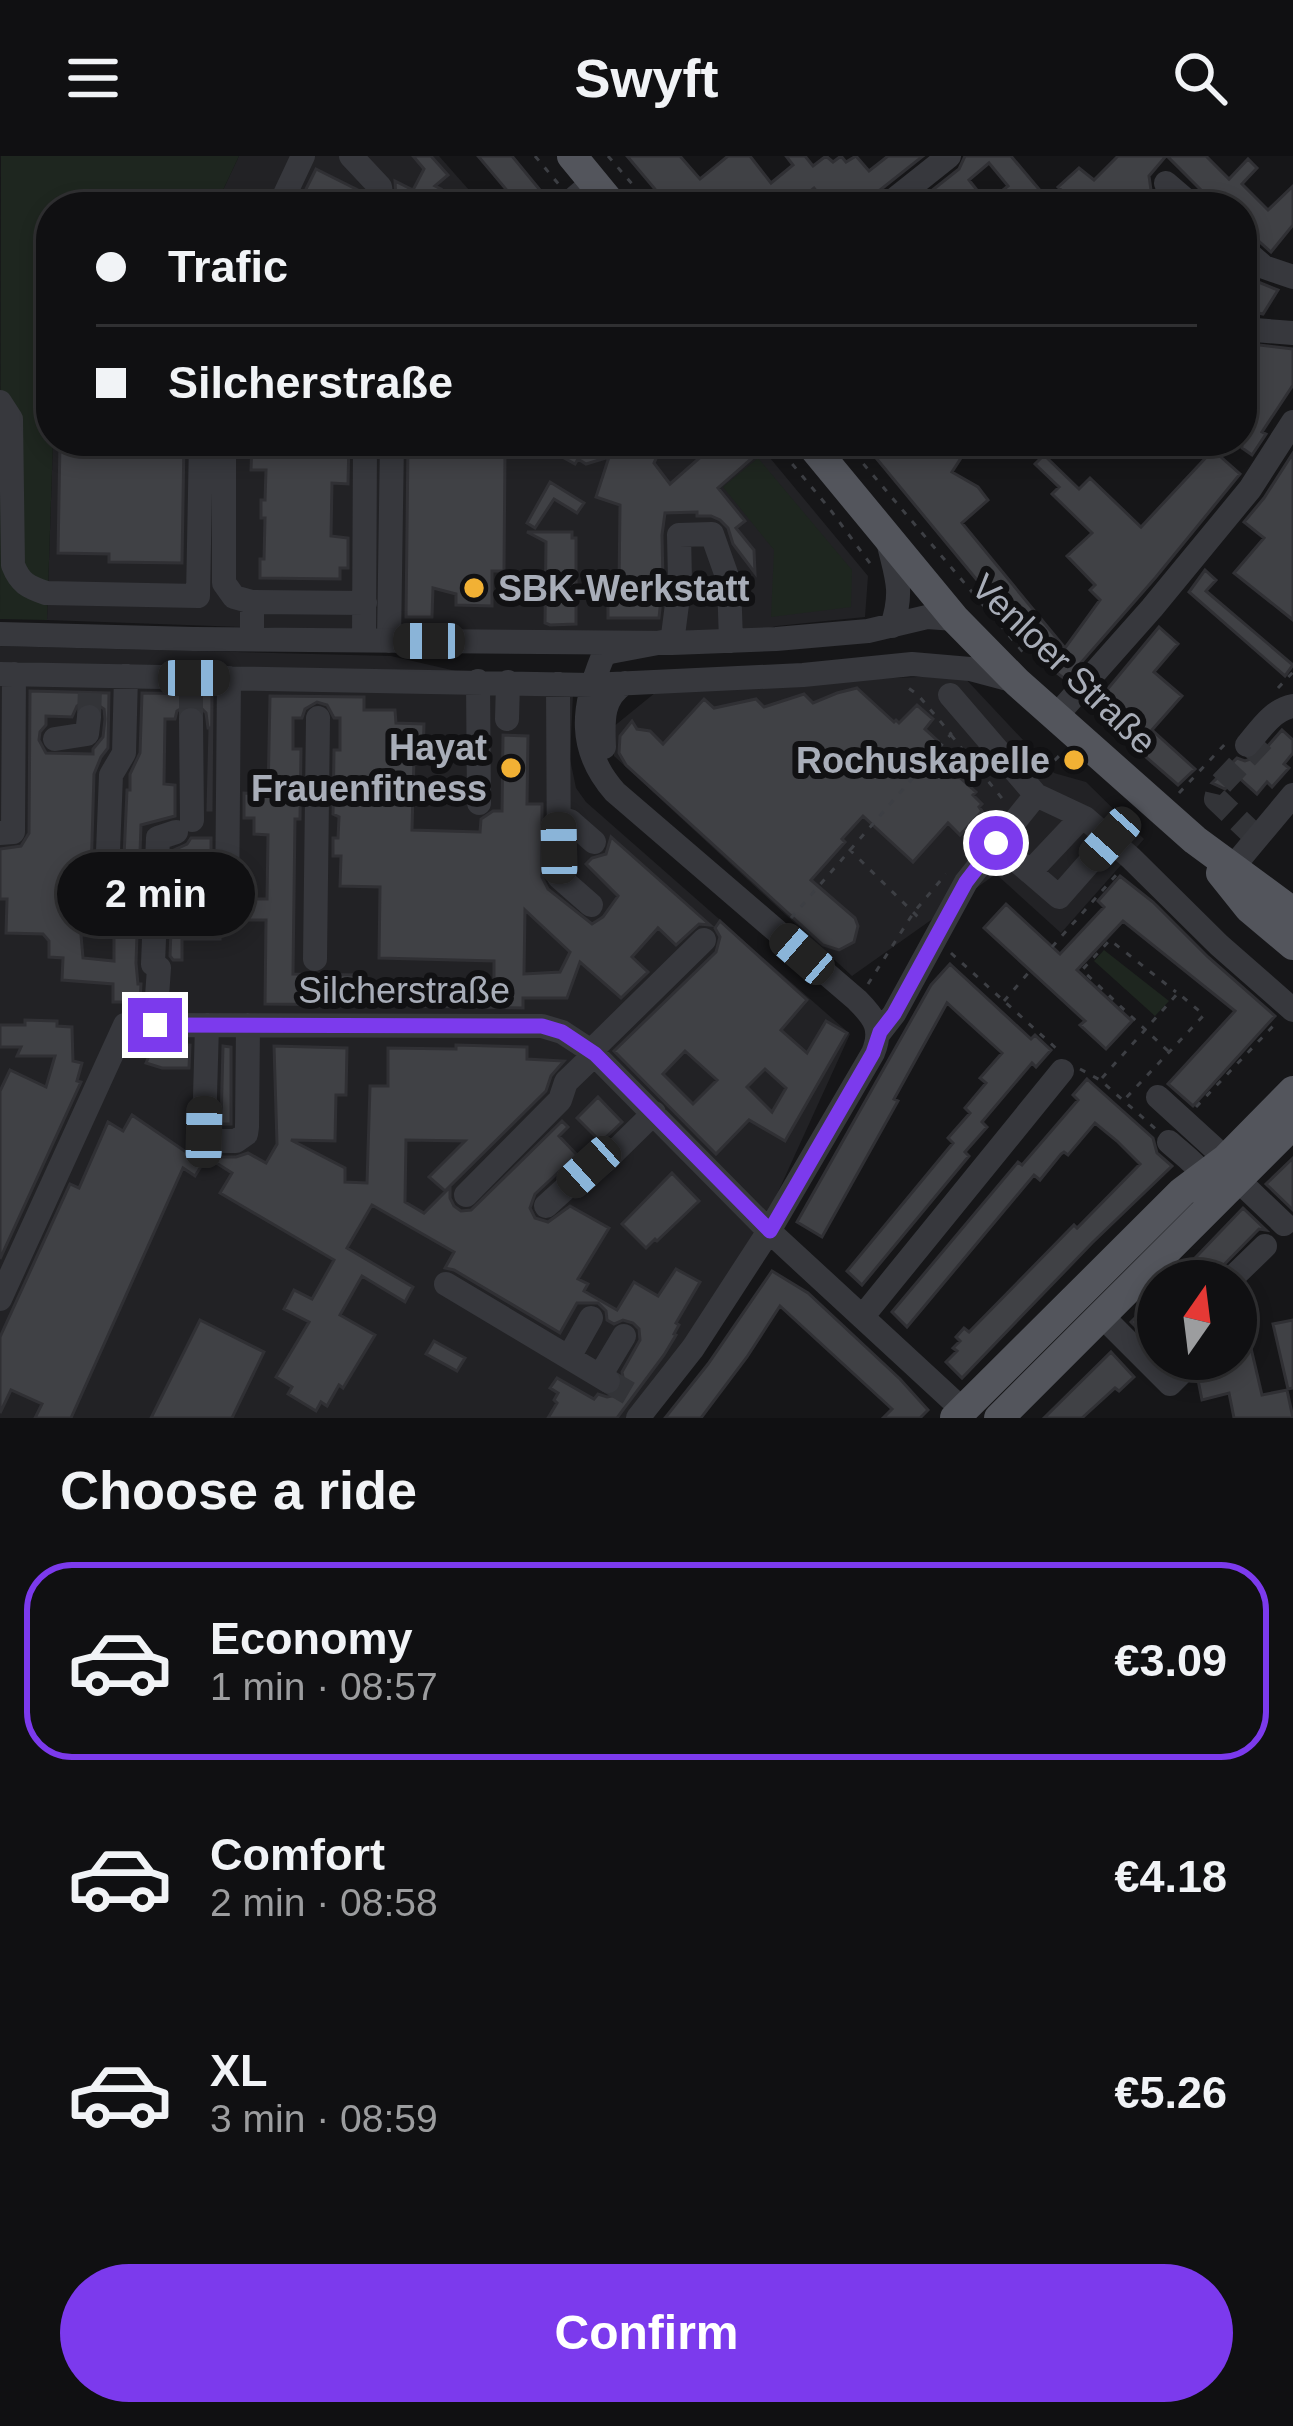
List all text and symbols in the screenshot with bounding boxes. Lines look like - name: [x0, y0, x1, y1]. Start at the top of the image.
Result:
- icon: menu: [60, 45, 126, 111]
- icon: search: [1167, 45, 1233, 111]
- text: Swyft: [574, 48, 719, 108]
- text: Trafic: [168, 241, 288, 292]
- text: Silcherstraße: [168, 357, 453, 408]
- street label: Venloer Straße: [963, 566, 1165, 762]
- place label: SBK-Werkstatt: [498, 568, 749, 609]
- marker: SBK-Werkstatt: [461, 575, 487, 601]
- car: [393, 623, 465, 659]
- car: [158, 660, 230, 696]
- place label: Hayat Frauenfitness: [251, 727, 487, 809]
- place label: Rochuskapelle: [796, 740, 1050, 781]
- marker: Rochuskapelle: [1061, 747, 1087, 773]
- marker: Hayat Frauenfitness: [498, 755, 524, 781]
- car: [1073, 800, 1147, 878]
- car: [540, 812, 578, 884]
- route start: [969, 816, 1023, 870]
- callout: 2 min: [56, 851, 254, 935]
- text: 2 min: [105, 872, 207, 915]
- car: [763, 917, 841, 991]
- street label: Silcherstraße: [298, 970, 510, 1011]
- route end: [128, 998, 182, 1052]
- car: [185, 1096, 223, 1168]
- car: [550, 1130, 628, 1204]
- north arrow: [1137, 1260, 1257, 1380]
- map controls: [1137, 1260, 1257, 1380]
- text: Choose a ride: [60, 1460, 417, 1520]
- icon: car: [66, 1607, 174, 1715]
- text: Economy: [210, 1613, 413, 1664]
- text: €3.09: [1114, 1635, 1227, 1686]
- text: 1 min · 08:57: [210, 1665, 438, 1708]
- icon: car: [66, 1823, 174, 1931]
- text: Comfort: [210, 1829, 385, 1880]
- text: €4.18: [1114, 1851, 1227, 1902]
- text: 2 min · 08:58: [210, 1881, 438, 1924]
- icon: car: [66, 2039, 174, 2147]
- text: XL: [210, 2045, 268, 2096]
- text: €5.26: [1114, 2067, 1227, 2118]
- text: 3 min · 08:59: [210, 2097, 438, 2140]
- button: Confirm: [60, 2264, 1233, 2402]

